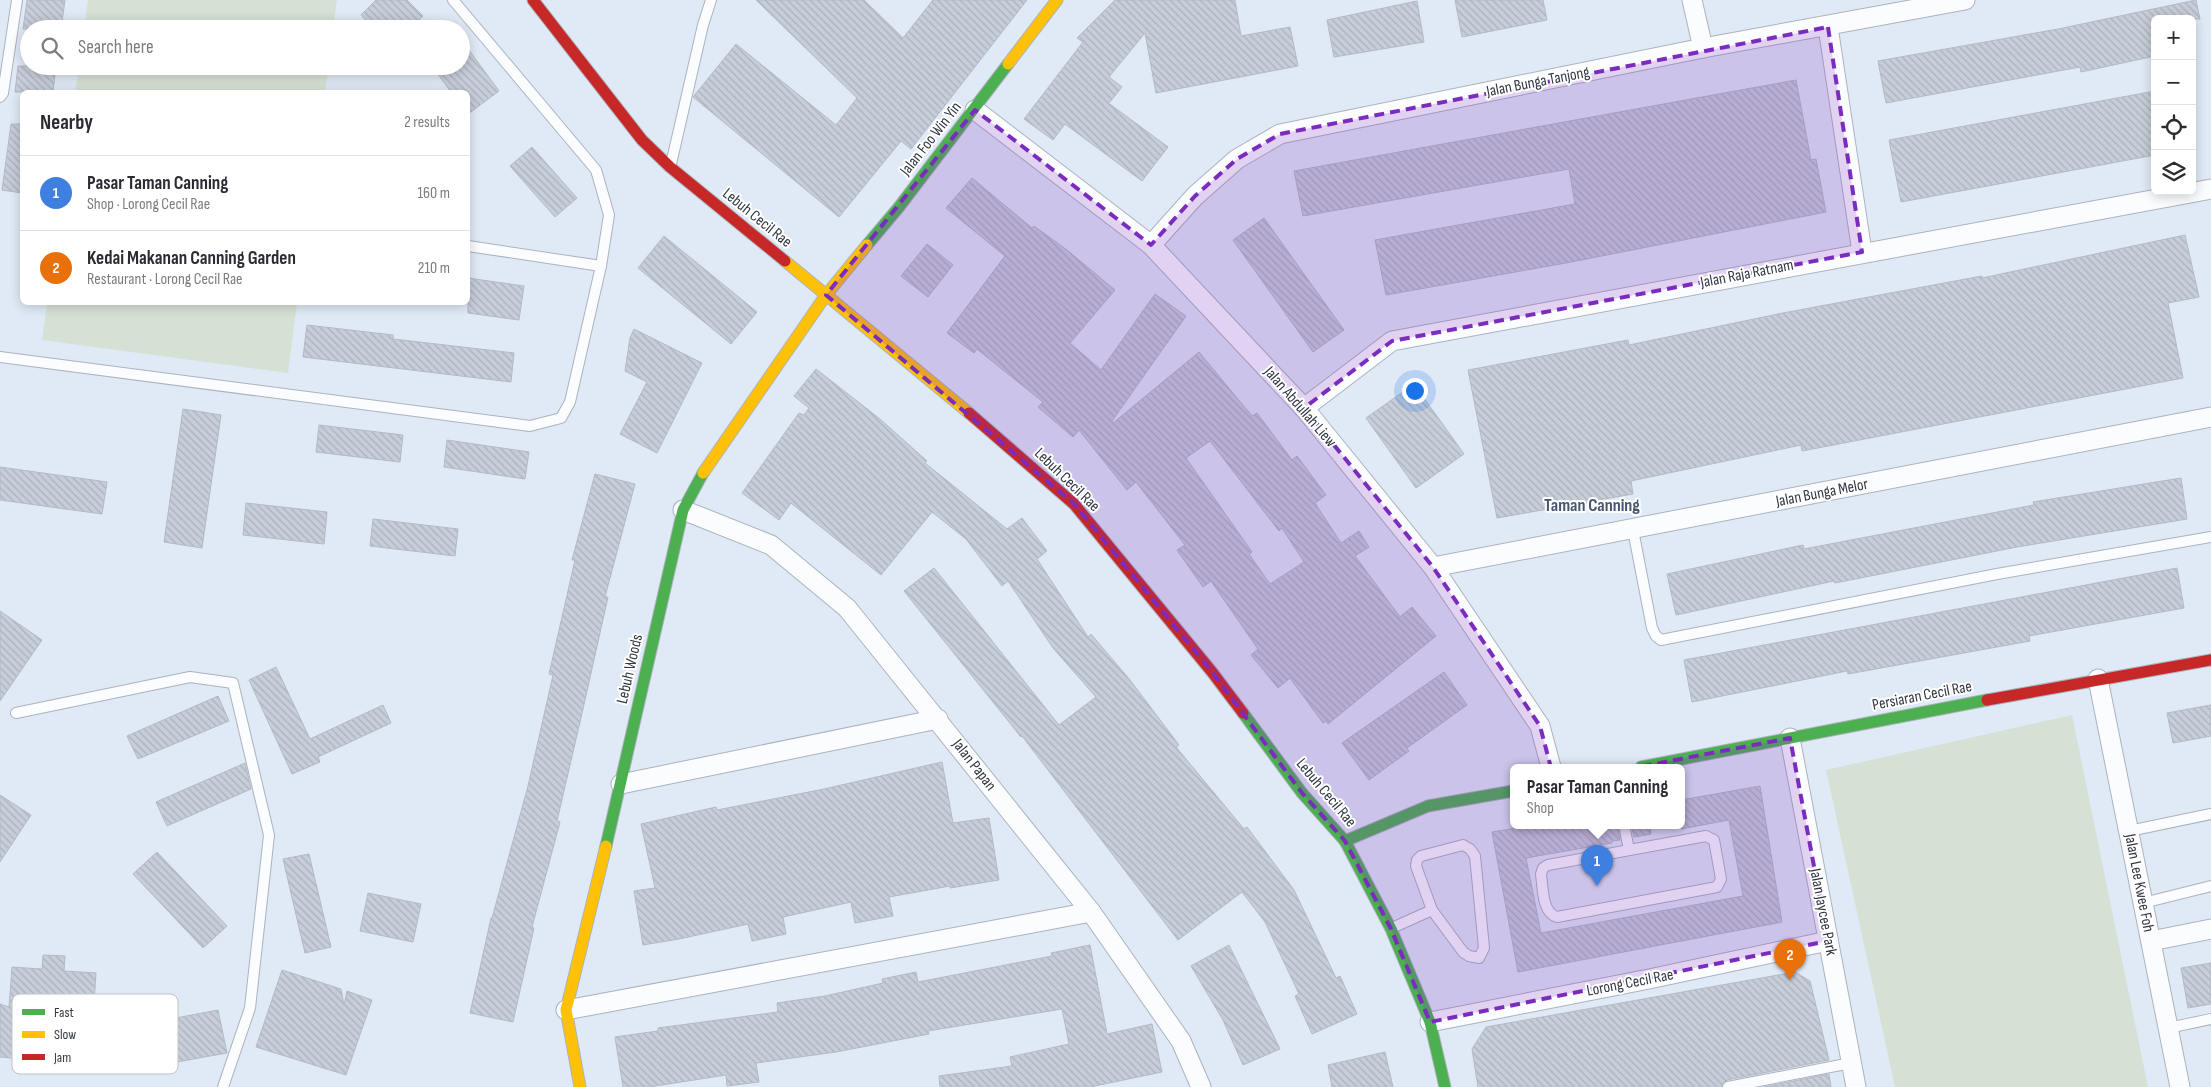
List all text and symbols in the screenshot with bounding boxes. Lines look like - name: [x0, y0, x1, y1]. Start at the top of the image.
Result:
- map controls: [2151, 15, 2196, 195]
- button: +: [2151, 15, 2196, 60]
- search box: [20, 20, 470, 75]
- icon: search: [38, 34, 66, 62]
- text: Search here: [78, 36, 154, 59]
- button: −: [2151, 60, 2196, 105]
- street label: Jalan Bunga Tanjong: [1484, 63, 1591, 102]
- street label: Jalan Foo Win Yin: [896, 98, 966, 180]
- button: locate: [2151, 105, 2196, 150]
- text: Nearby: [40, 110, 93, 135]
- text: 2 results: [404, 113, 450, 132]
- button: layers: [2151, 150, 2196, 195]
- text: Pasar Taman Canning: [87, 172, 228, 195]
- text: 1: [53, 184, 59, 203]
- text: 160 m: [417, 184, 450, 203]
- street label: Lebuh Cecil Rae: [719, 184, 795, 252]
- text: Shop · Lorong Cecil Rae: [87, 195, 210, 214]
- text: Kedai Makanan Canning Garden: [87, 247, 296, 270]
- street label: Jalan Raja Ratnam: [1698, 256, 1795, 293]
- text: 2: [52, 259, 60, 278]
- text: 210 m: [418, 259, 450, 278]
- text: Restaurant · Lorong Cecil Rae: [87, 270, 243, 289]
- street label: Jalan Abdullah Liew: [1259, 362, 1340, 451]
- your location: [1402, 378, 1428, 404]
- street label: Lebuh Cecil Rae: [1030, 444, 1104, 516]
- street label: Jalan Bunga Melor: [1773, 475, 1870, 511]
- district label: Taman Canning: [1544, 495, 1640, 516]
- street label: Lebuh Woods: [613, 632, 647, 706]
- street label: Persiaran Cecil Rae: [1871, 677, 1973, 715]
- street label: Jalan Papan: [947, 735, 1000, 795]
- street label: Lebuh Cecil Rae: [1292, 755, 1360, 831]
- popup: [1510, 764, 1685, 829]
- text: Pasar Taman Canning: [1527, 776, 1668, 799]
- text: Shop: [1527, 799, 1554, 818]
- street label: Jalan Lee Kwee Foh: [2120, 831, 2158, 934]
- pin: 1: [1581, 845, 1613, 886]
- street label: Jalan Jaycee Park: [1805, 866, 1841, 957]
- pin: 2: [1774, 939, 1806, 980]
- street label: Lorong Cecil Rae: [1585, 965, 1675, 1001]
- legend: [12, 994, 178, 1074]
- text: Fast: [54, 1004, 74, 1021]
- text: Slow: [54, 1026, 76, 1043]
- text: Jam: [53, 1049, 71, 1066]

